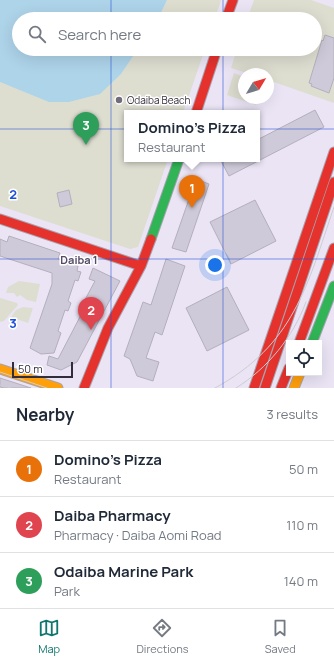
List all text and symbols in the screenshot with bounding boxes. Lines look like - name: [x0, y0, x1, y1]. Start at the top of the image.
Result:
- search box: [12, 12, 322, 56]
- icon: search: [26, 23, 48, 45]
- text: Search here: [58, 24, 141, 45]
- north arrow: [238, 68, 274, 104]
- place label: Odaiba Beach: [127, 93, 190, 107]
- marker: Odaiba Beach: [114, 95, 124, 105]
- popup: [124, 110, 260, 162]
- pin: 3: [73, 112, 99, 145]
- text: Domino's Pizza: [138, 117, 246, 138]
- text: Restaurant: [138, 138, 205, 156]
- pin: 1: [179, 175, 205, 208]
- text: 2: [9, 185, 17, 203]
- district label: Daiba 1: [60, 252, 98, 267]
- your location: [205, 255, 225, 275]
- pin: 2: [78, 297, 104, 330]
- text: 3: [9, 314, 17, 332]
- map controls: [286, 340, 322, 376]
- button: locate: [286, 340, 322, 376]
- scale bar: [12, 360, 73, 379]
- text: 50 m: [18, 361, 43, 376]
- text: Nearby: [16, 403, 74, 426]
- text: 3 results: [266, 405, 318, 423]
- text: Domino's Pizza: [54, 449, 162, 470]
- text: 1: [26, 460, 32, 478]
- text: 50 m: [289, 460, 318, 478]
- text: Restaurant: [54, 470, 121, 488]
- text: Daiba Pharmacy: [54, 505, 171, 526]
- text: 2: [25, 516, 33, 534]
- text: 110 m: [286, 516, 318, 534]
- text: Pharmacy · Daiba Aomi Road: [54, 526, 222, 544]
- text: Odaiba Marine Park: [54, 561, 193, 582]
- text: 3: [25, 572, 33, 590]
- text: 140 m: [284, 572, 318, 590]
- text: Park: [54, 582, 80, 600]
- tab: Map: [38, 617, 60, 656]
- tab: Directions: [136, 617, 189, 656]
- tab: Saved: [265, 617, 296, 656]

